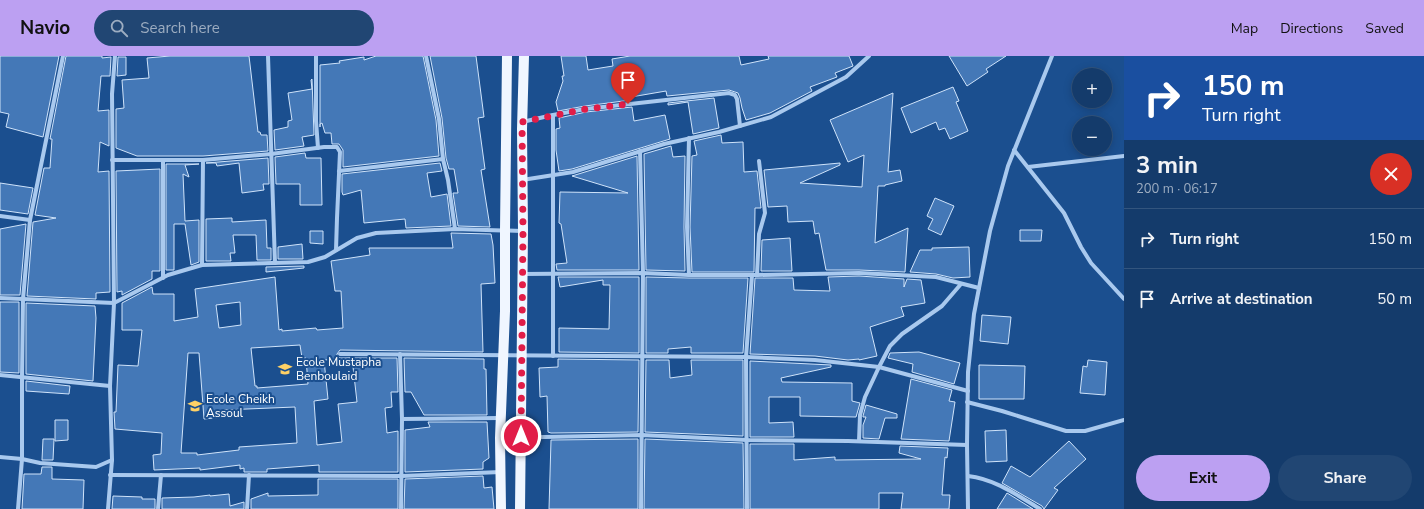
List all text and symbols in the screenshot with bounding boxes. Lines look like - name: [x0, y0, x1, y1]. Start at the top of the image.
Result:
- search box: [94, 10, 374, 46]
- text: Navio: [20, 15, 70, 41]
- icon: search: [108, 17, 130, 39]
- text: Search here: [140, 18, 220, 38]
- text: Map: [1231, 19, 1258, 38]
- text: Directions: [1280, 19, 1343, 38]
- text: Saved: [1365, 19, 1404, 38]
- pin: [611, 63, 645, 104]
- text: 150 m: [1202, 67, 1285, 105]
- map controls: [1072, 68, 1112, 156]
- button: +: [1072, 68, 1112, 108]
- icon: arrive: [617, 69, 639, 91]
- icon: right: [1136, 72, 1188, 124]
- text: Turn right: [1202, 103, 1281, 127]
- button: −: [1072, 116, 1112, 156]
- text: 3 min: [1136, 149, 1198, 181]
- button: close: [1370, 153, 1412, 195]
- text: 200 m · 06:17: [1136, 180, 1218, 198]
- icon: right: [1136, 228, 1158, 250]
- text: Turn right: [1170, 229, 1239, 249]
- text: 150 m: [1368, 229, 1412, 249]
- icon: arrive: [1136, 288, 1158, 310]
- text: Arrive at destination: [1170, 289, 1313, 309]
- text: 50 m: [1377, 289, 1412, 309]
- place label: Ecole Mustapha Benboulaid: [296, 354, 381, 384]
- school or university icon: Ecole Mustapha Benboulaid: [277, 361, 293, 377]
- place label: Ecole Cheikh Assoul: [206, 391, 275, 421]
- school or university icon: Ecole Cheikh Assoul: [187, 398, 203, 414]
- position arrow: [500, 415, 542, 457]
- button: Exit: [1136, 455, 1270, 501]
- button: Share: [1278, 455, 1412, 501]

